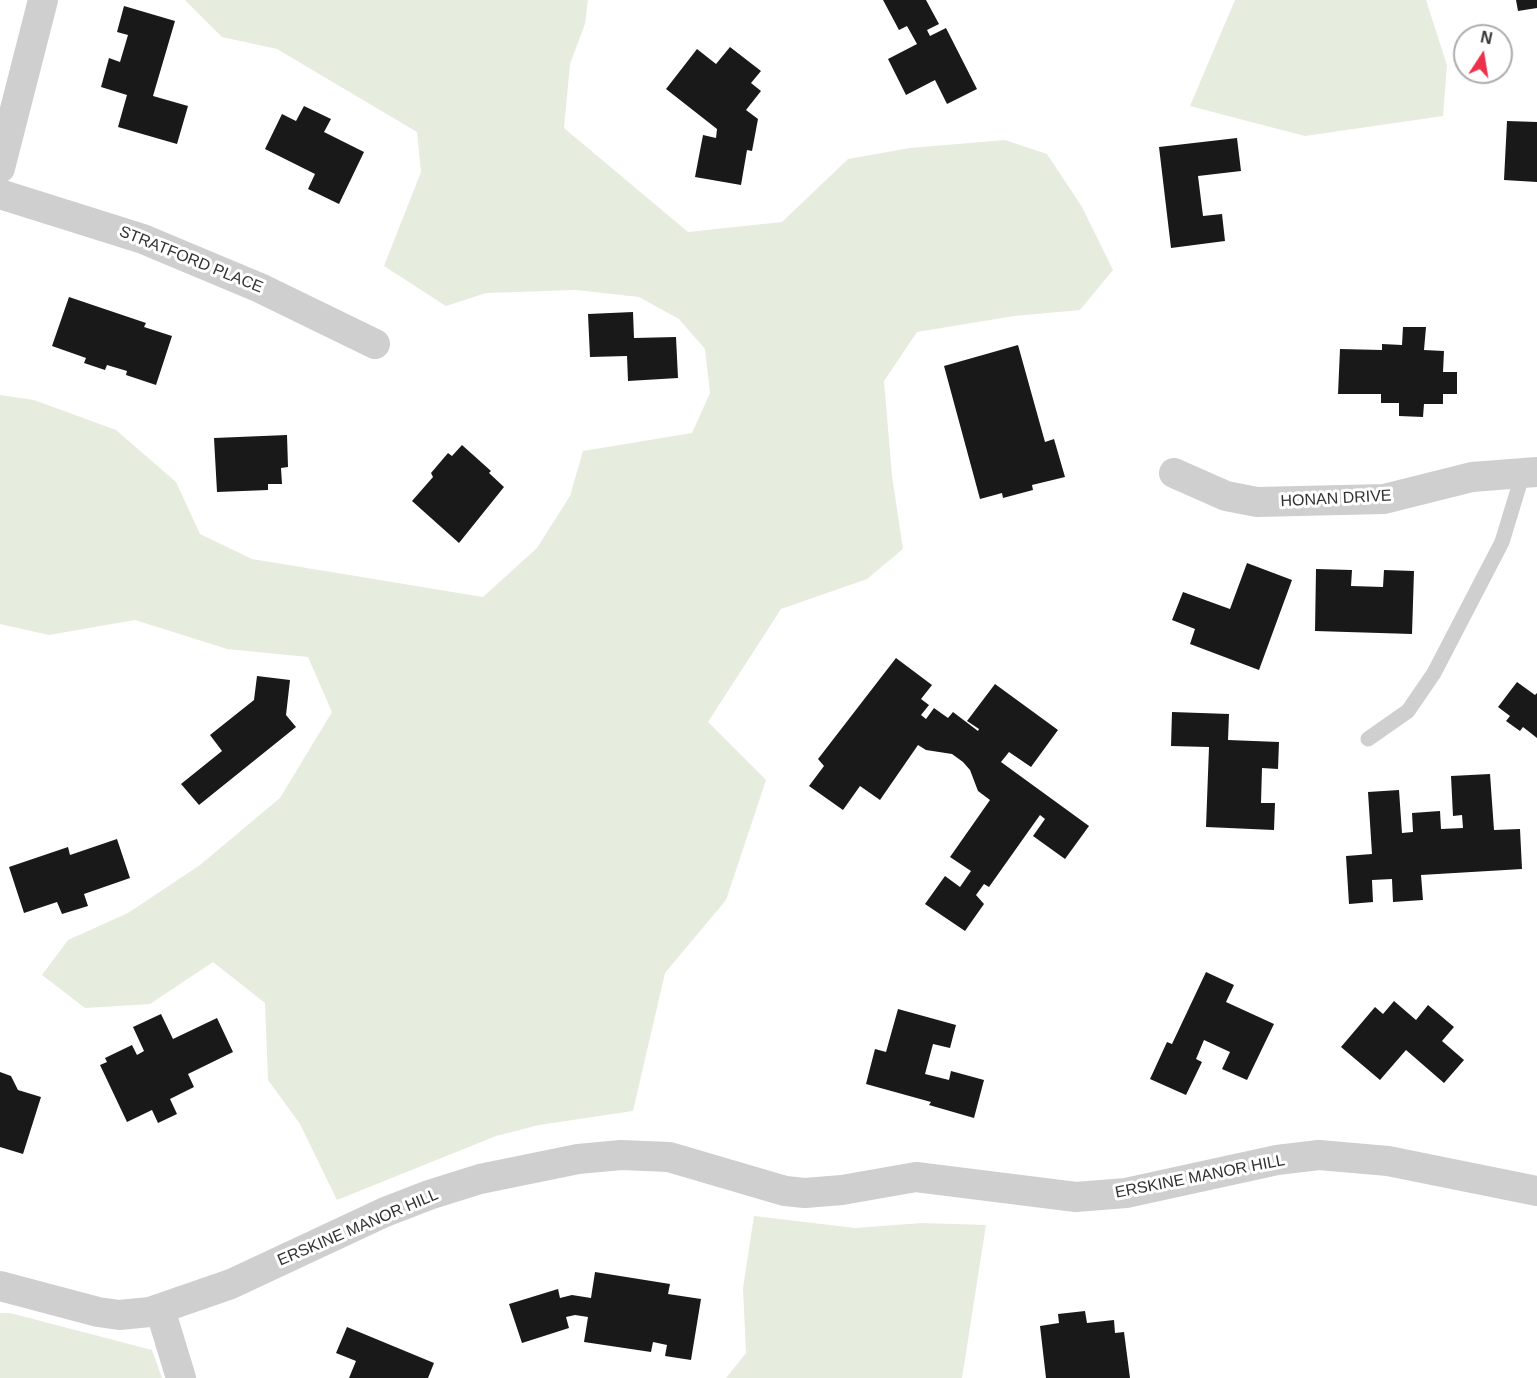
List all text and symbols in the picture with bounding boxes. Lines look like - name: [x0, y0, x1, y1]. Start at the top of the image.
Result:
- north arrow: [1453, 24, 1513, 84]
- text: N: [1479, 28, 1494, 47]
- street label: STRATFORD PLACE: [116, 222, 266, 298]
- street label: HONAN DRIVE: [1280, 487, 1392, 511]
- street label: ERSKINE MANOR HILL: [1114, 1151, 1286, 1203]
- street label: ERSKINE MANOR HILL: [275, 1185, 441, 1271]

